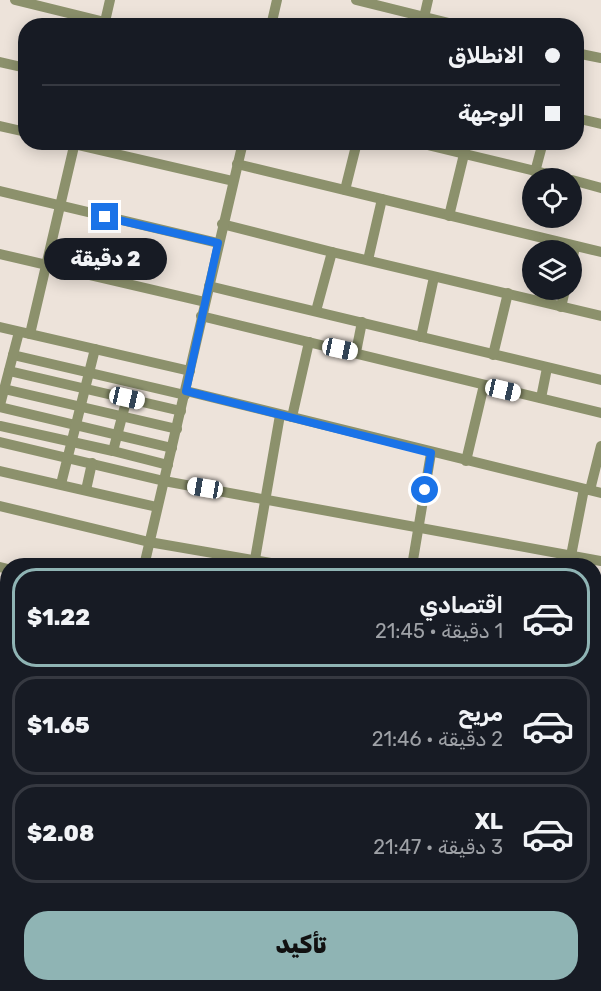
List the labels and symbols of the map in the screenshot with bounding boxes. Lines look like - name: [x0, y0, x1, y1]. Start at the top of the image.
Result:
- route end: [91, 203, 118, 230]
- callout: 2 دقيقة: [44, 238, 166, 280]
- car: [321, 336, 359, 362]
- car: [483, 377, 523, 403]
- car: [107, 385, 147, 411]
- car: [186, 476, 224, 500]
- route start: [411, 476, 438, 503]

